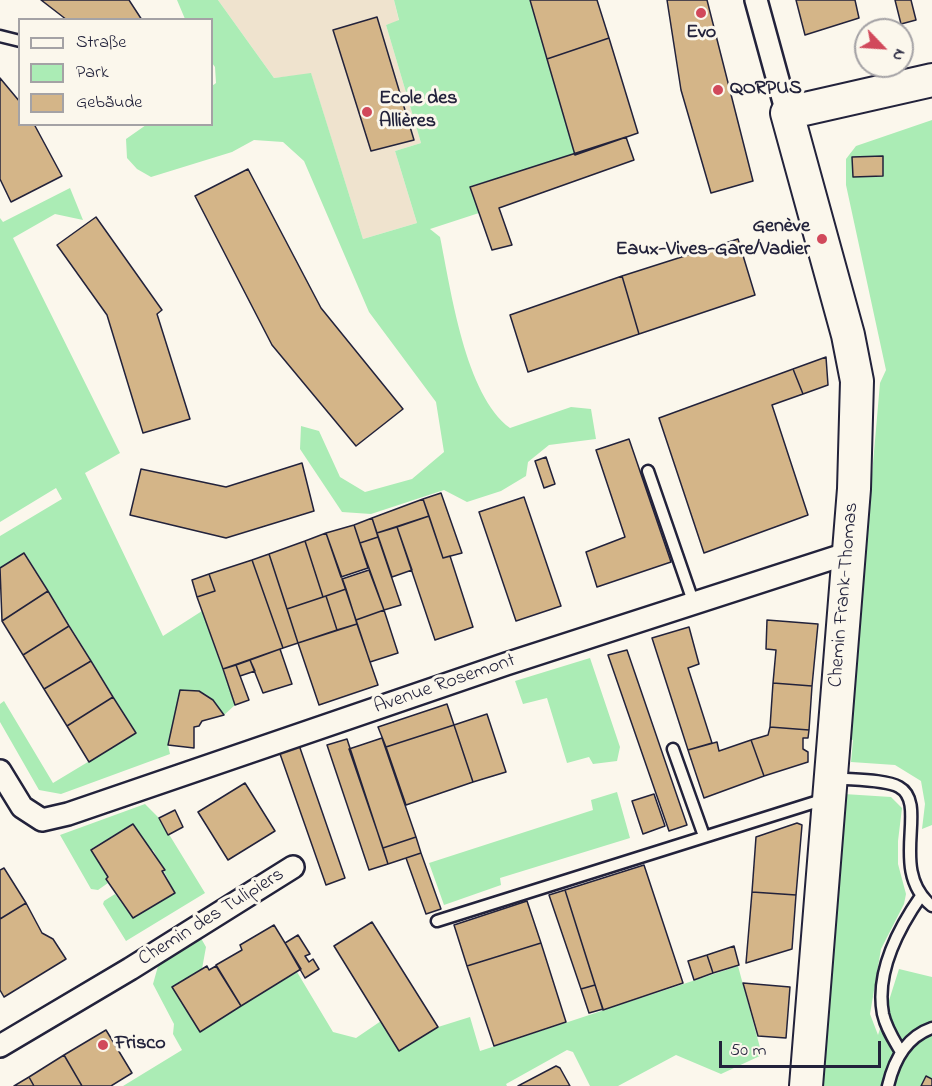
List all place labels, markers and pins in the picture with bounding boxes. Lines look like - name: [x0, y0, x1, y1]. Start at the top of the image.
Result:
- marker: Evo: [694, 6, 708, 20]
- place label: Evo: [686, 22, 716, 46]
- place label: QORPUS: [730, 78, 802, 102]
- marker: QORPUS: [711, 83, 725, 97]
- place label: Ecole des Allières: [379, 88, 457, 135]
- marker: Ecole des Allières: [360, 105, 374, 119]
- place label: Genève Eaux-Vives-Gare/Vadier: [615, 216, 810, 263]
- marker: Genève Eaux-Vives-Gare/Vadier: [815, 232, 829, 246]
- place label: Frisco: [115, 1033, 166, 1057]
- marker: Frisco: [96, 1038, 110, 1052]

